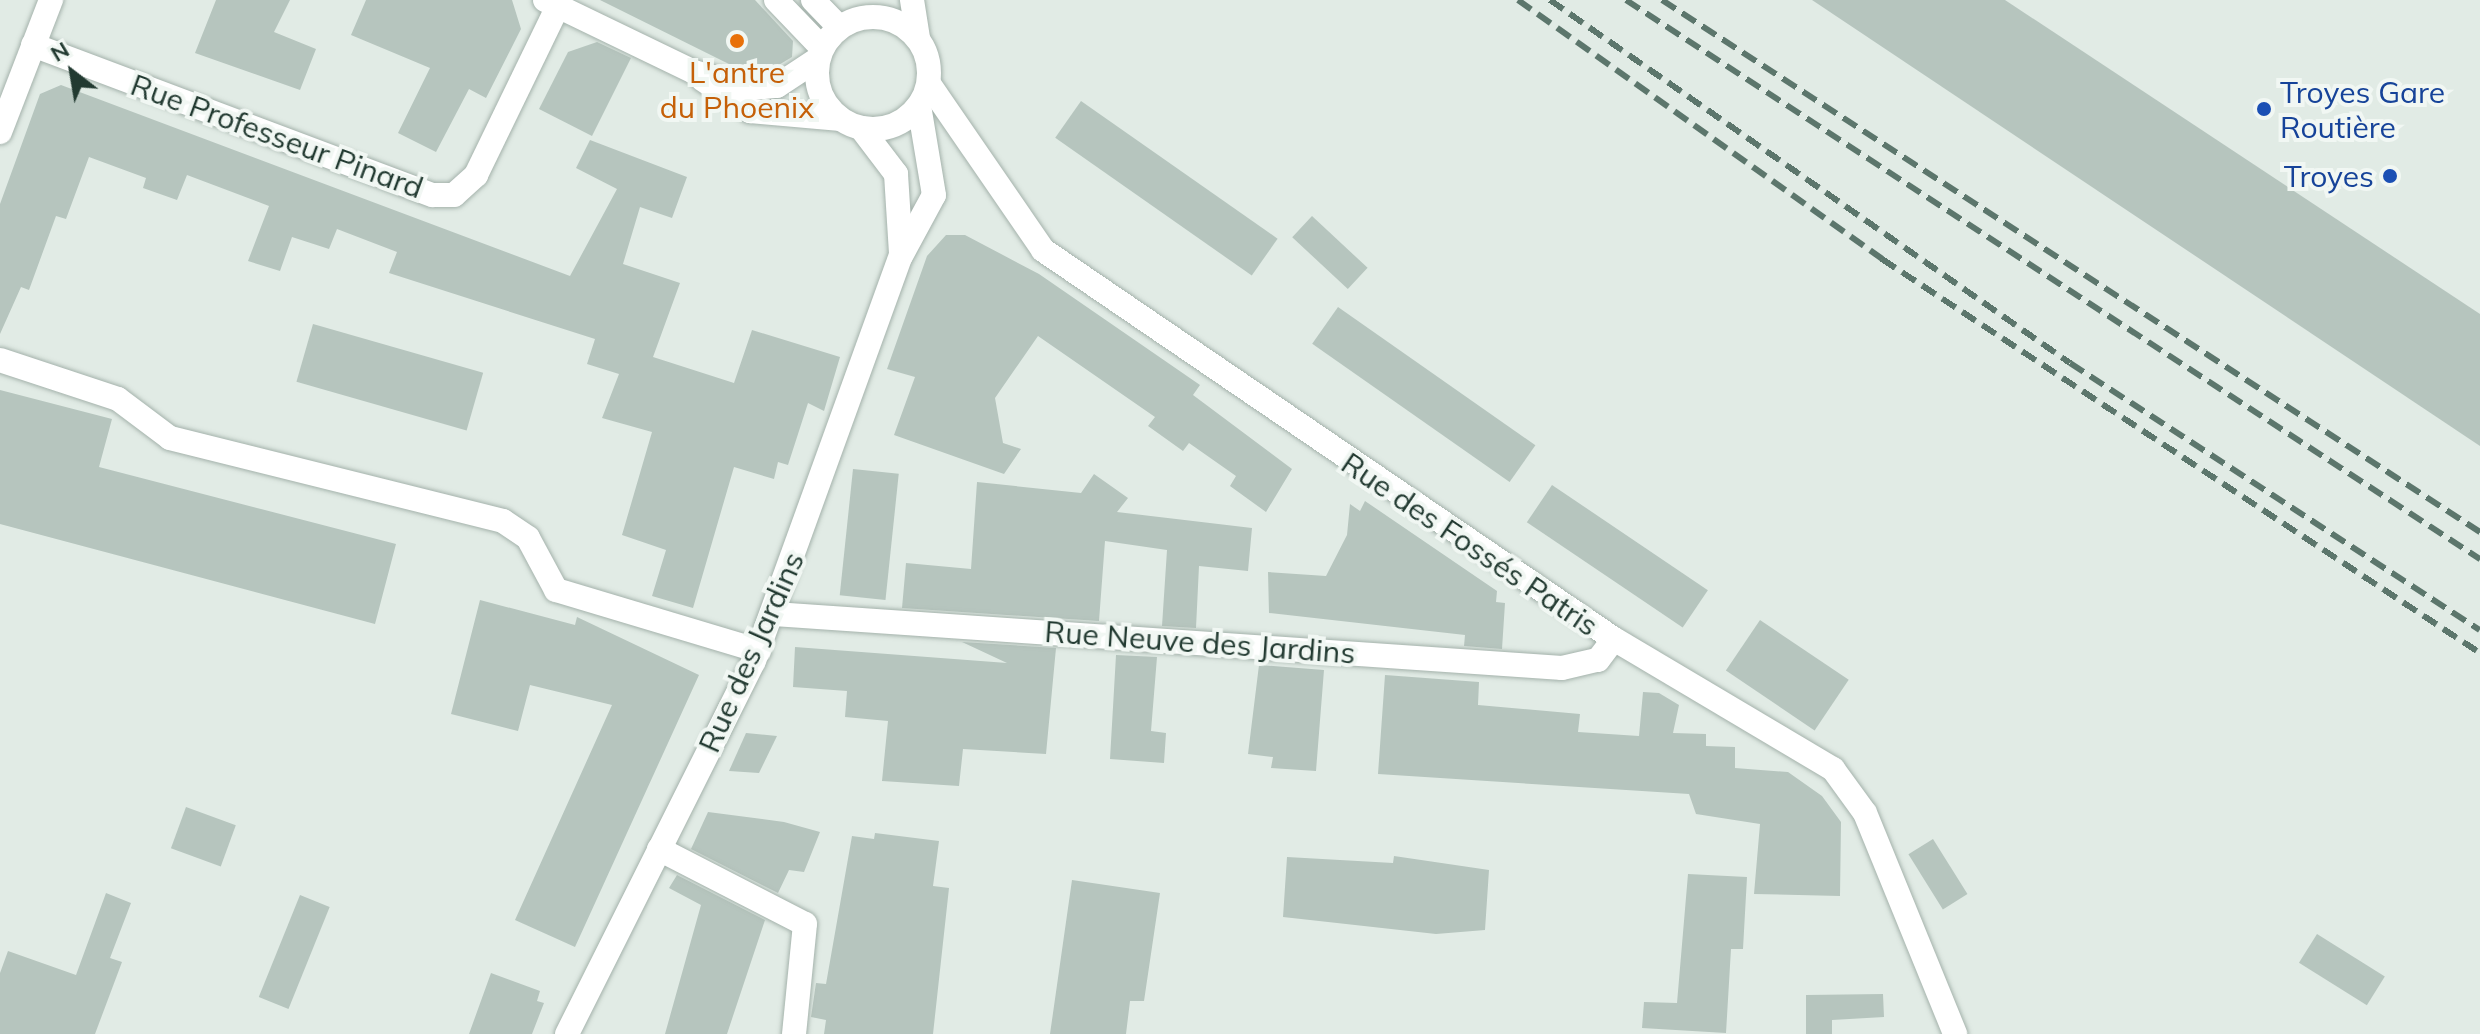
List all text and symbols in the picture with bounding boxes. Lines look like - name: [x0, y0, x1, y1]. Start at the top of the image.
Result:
- north arrow: [32, 32, 112, 112]
- marker: L'antre du Phoenix: [728, 32, 746, 50]
- text: N: [45, 35, 74, 68]
- place label: L'antre du Phoenix: [660, 54, 814, 124]
- street label: Rue Professeur Pinard: [126, 66, 428, 206]
- place label: Troyes Gare Routière: [2280, 74, 2445, 144]
- marker: Troyes Gare Routière: [2255, 100, 2273, 118]
- place label: Troyes: [2284, 158, 2374, 194]
- marker: Troyes: [2381, 167, 2399, 185]
- street label: Rue des Fossés Patris: [1335, 445, 1605, 643]
- street label: Rue des Jardins: [691, 546, 811, 758]
- street label: Rue Neuve des Jardins: [1043, 613, 1357, 671]

